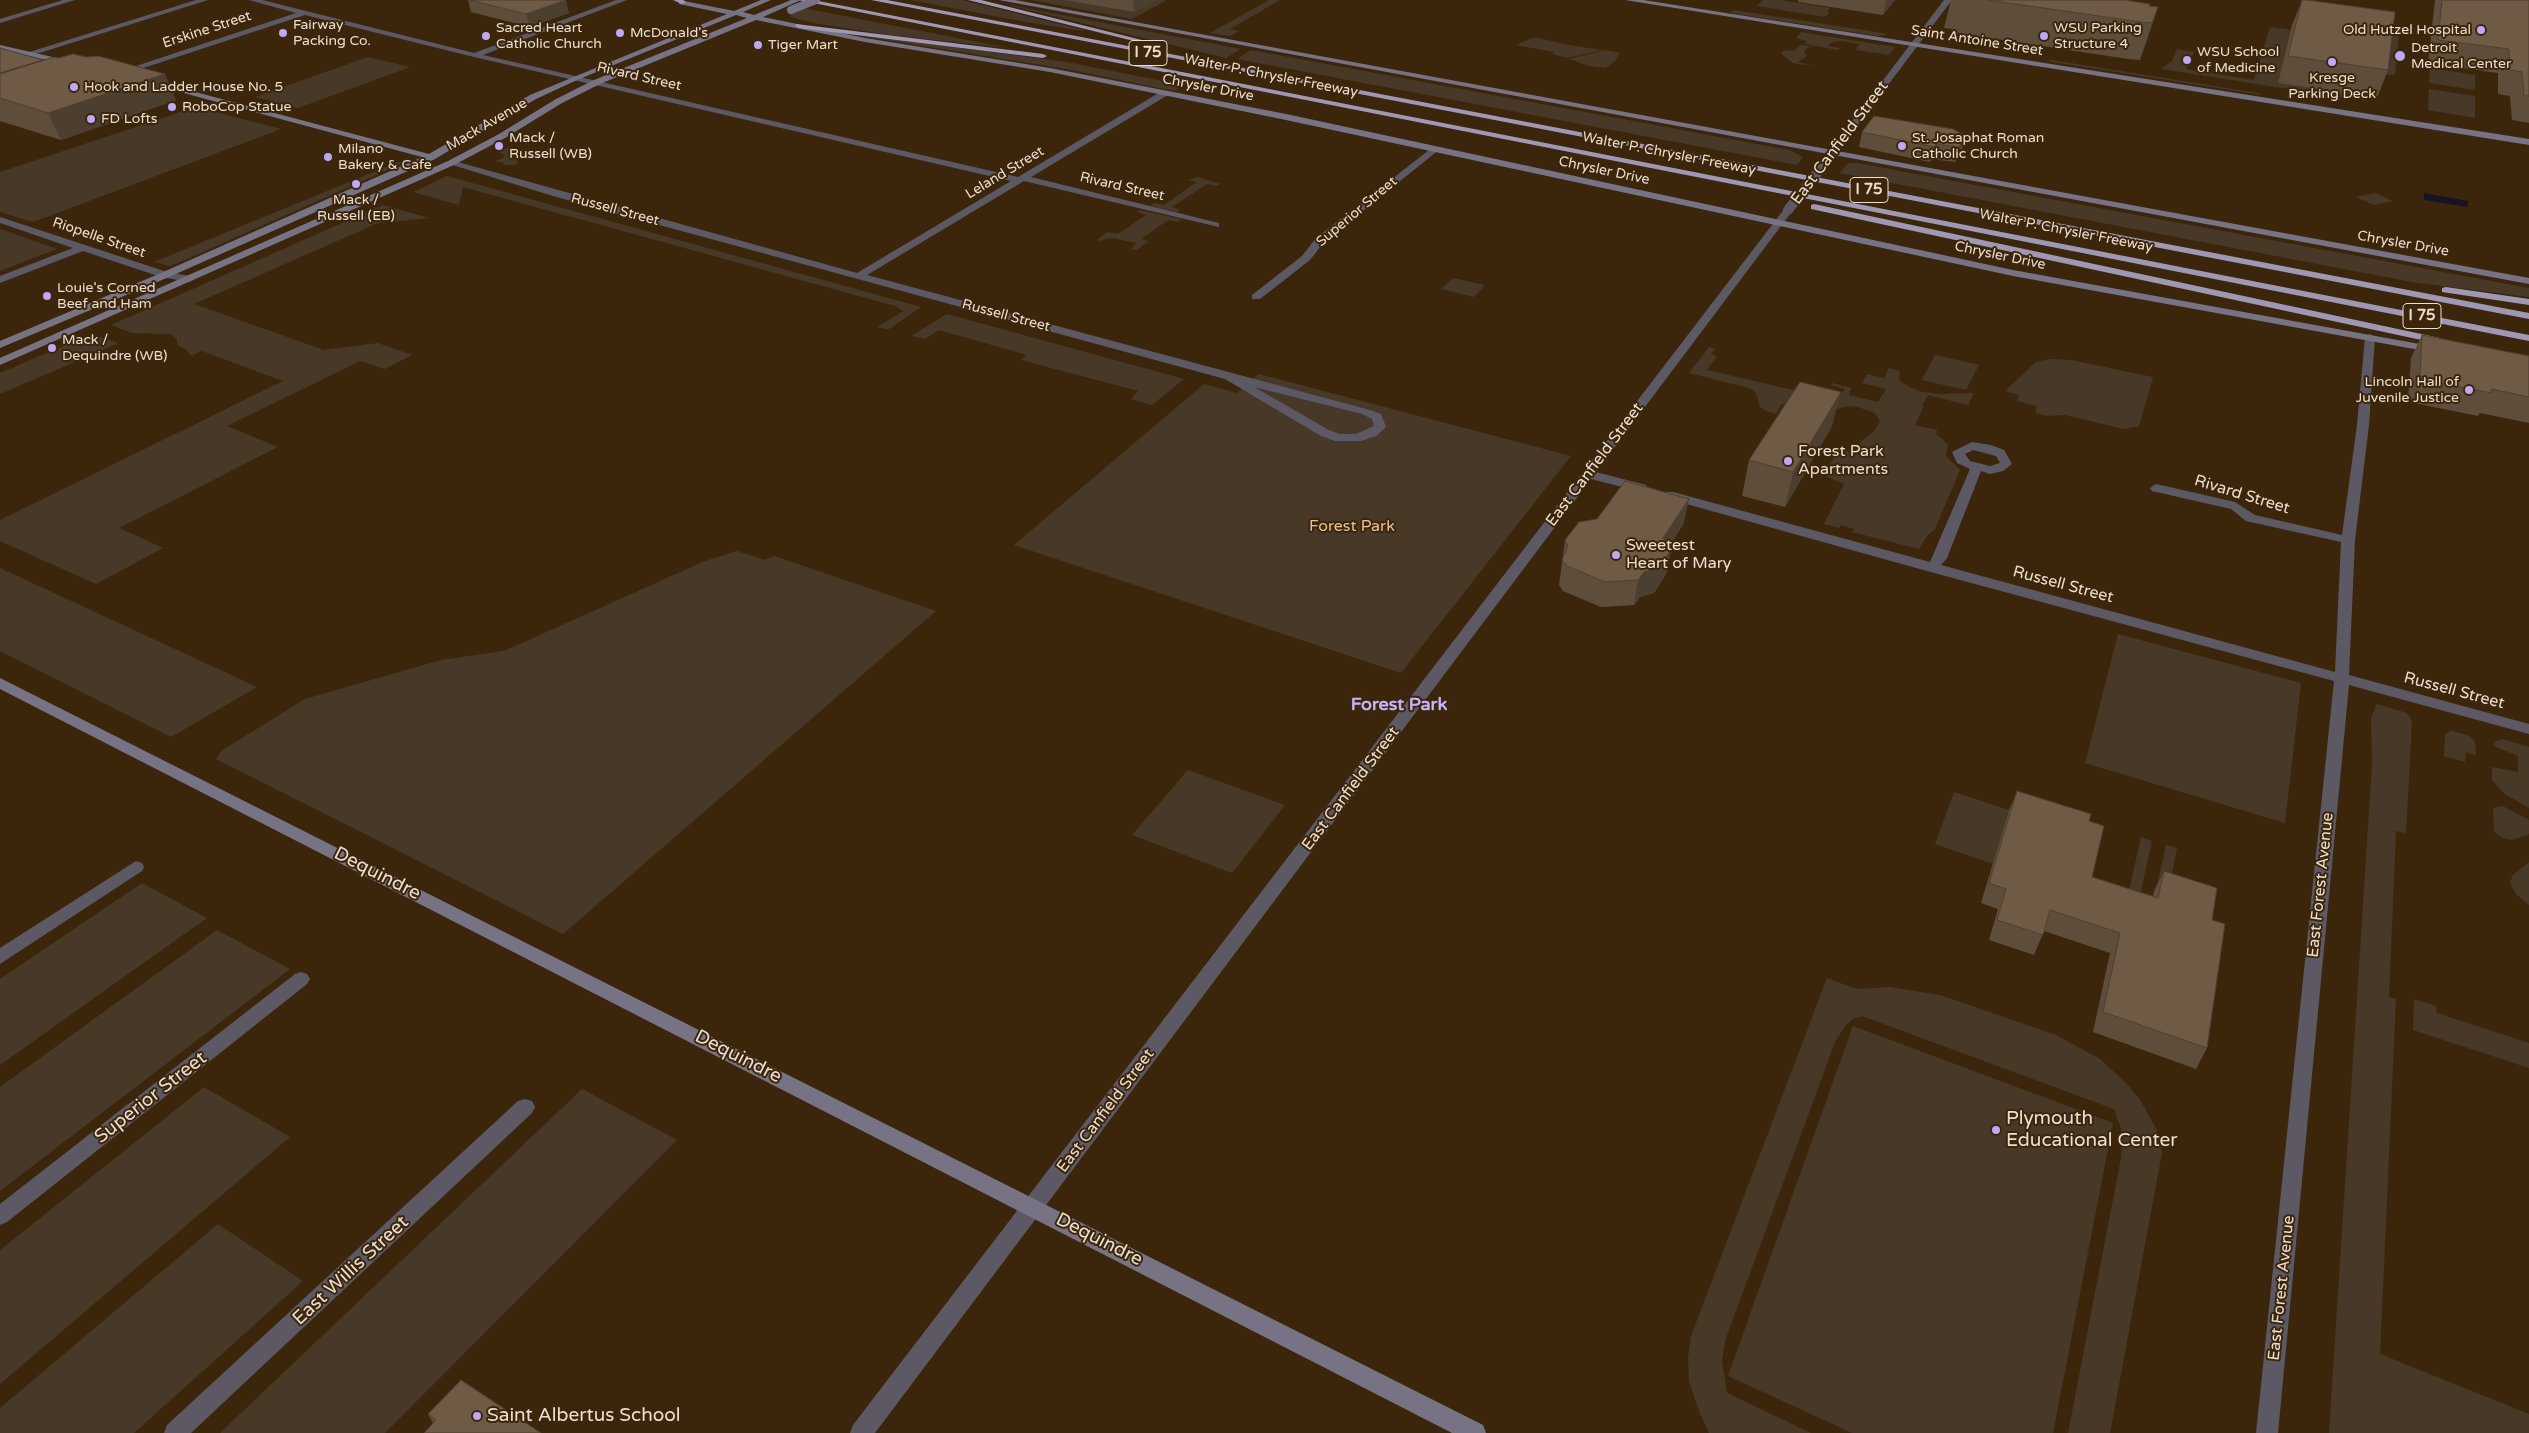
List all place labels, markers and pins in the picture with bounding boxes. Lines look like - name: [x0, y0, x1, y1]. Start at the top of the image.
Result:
- place label: Fairway Packing Co.: [293, 17, 371, 49]
- place label: Sacred Heart Catholic Church: [496, 20, 602, 52]
- place label: WSU Parking Structure 4: [2054, 20, 2142, 52]
- place label: Old Hutzel Hospital: [2343, 22, 2471, 38]
- marker: Old Hutzel Hospital: [2475, 24, 2487, 36]
- place label: McDonald's: [630, 25, 708, 41]
- marker: Fairway Packing Co.: [277, 27, 289, 39]
- marker: McDonald's: [614, 27, 626, 39]
- marker: Sacred Heart Catholic Church: [480, 30, 492, 42]
- marker: WSU Parking Structure 4: [2038, 30, 2050, 42]
- place label: Tiger Mart: [768, 37, 838, 53]
- marker: Tiger Mart: [752, 39, 764, 51]
- place label: Detroit Medical Center: [2411, 40, 2511, 72]
- place label: WSU School of Medicine: [2197, 44, 2279, 76]
- marker: Detroit Medical Center: [2393, 49, 2407, 63]
- marker: WSU School of Medicine: [2181, 54, 2193, 66]
- marker: Kresge Parking Deck: [2326, 56, 2338, 68]
- place label: Kresge Parking Deck: [2288, 70, 2376, 102]
- place label: Hook and Ladder House No. 5: [84, 79, 283, 95]
- marker: Hook and Ladder House No. 5: [68, 81, 80, 93]
- place label: RoboCop Statue: [182, 99, 291, 115]
- marker: RoboCop Statue: [166, 101, 178, 113]
- place label: FD Lofts: [101, 111, 157, 127]
- marker: FD Lofts: [85, 113, 97, 125]
- place label: Mack / Russell (WB): [509, 130, 592, 162]
- place label: St. Josaphat Roman Catholic Church: [1912, 130, 2044, 162]
- marker: Mack / Russell (WB): [493, 140, 505, 152]
- marker: St. Josaphat Roman Catholic Church: [1896, 140, 1908, 152]
- place label: Milano Bakery & Cafe: [338, 141, 432, 174]
- marker: Milano Bakery & Cafe: [322, 151, 334, 163]
- marker: Mack / Russell (EB): [350, 178, 362, 190]
- place label: Mack / Russell (EB): [317, 192, 395, 224]
- place label: Louie's Corned Beef and Ham: [57, 280, 156, 312]
- marker: Louie's Corned Beef and Ham: [41, 290, 53, 302]
- place label: Mack / Dequindre (WB): [62, 332, 167, 364]
- marker: Mack / Dequindre (WB): [46, 342, 58, 354]
- place label: Lincoln Hall of Juvenile Justice: [2356, 374, 2459, 407]
- marker: Lincoln Hall of Juvenile Justice: [2463, 384, 2475, 396]
- place label: Forest Park Apartments: [1798, 442, 1888, 480]
- marker: Forest Park Apartments: [1782, 455, 1794, 467]
- place label: Sweetest Heart of Mary: [1626, 536, 1731, 574]
- marker: Sweetest Heart of Mary: [1610, 549, 1622, 561]
- place label: Plymouth Educational Center: [2006, 1108, 2178, 1152]
- marker: Plymouth Educational Center: [1990, 1124, 2002, 1136]
- place label: Saint Albertus School: [487, 1405, 681, 1427]
- marker: Saint Albertus School: [471, 1410, 483, 1422]

